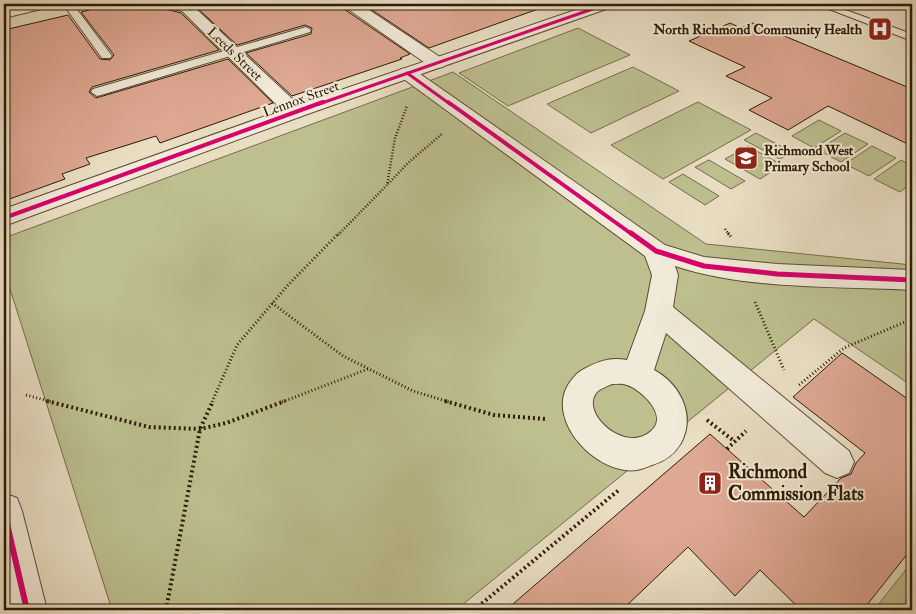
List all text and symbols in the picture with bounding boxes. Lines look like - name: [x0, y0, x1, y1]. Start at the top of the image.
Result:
- hospital icon: North Richmond Community Health: [867, 16, 893, 42]
- place label: North Richmond Community Health: [652, 21, 863, 39]
- street label: Leeds Street: [204, 23, 266, 85]
- street label: Lennox Street: [261, 77, 342, 121]
- place label: Richmond West Primary School: [764, 142, 854, 176]
- school or university icon: Richmond West Primary School: [733, 145, 759, 171]
- place label: Richmond Commission Flats: [728, 460, 864, 506]
- building icon: Richmond Commission Flats: [697, 470, 723, 496]

